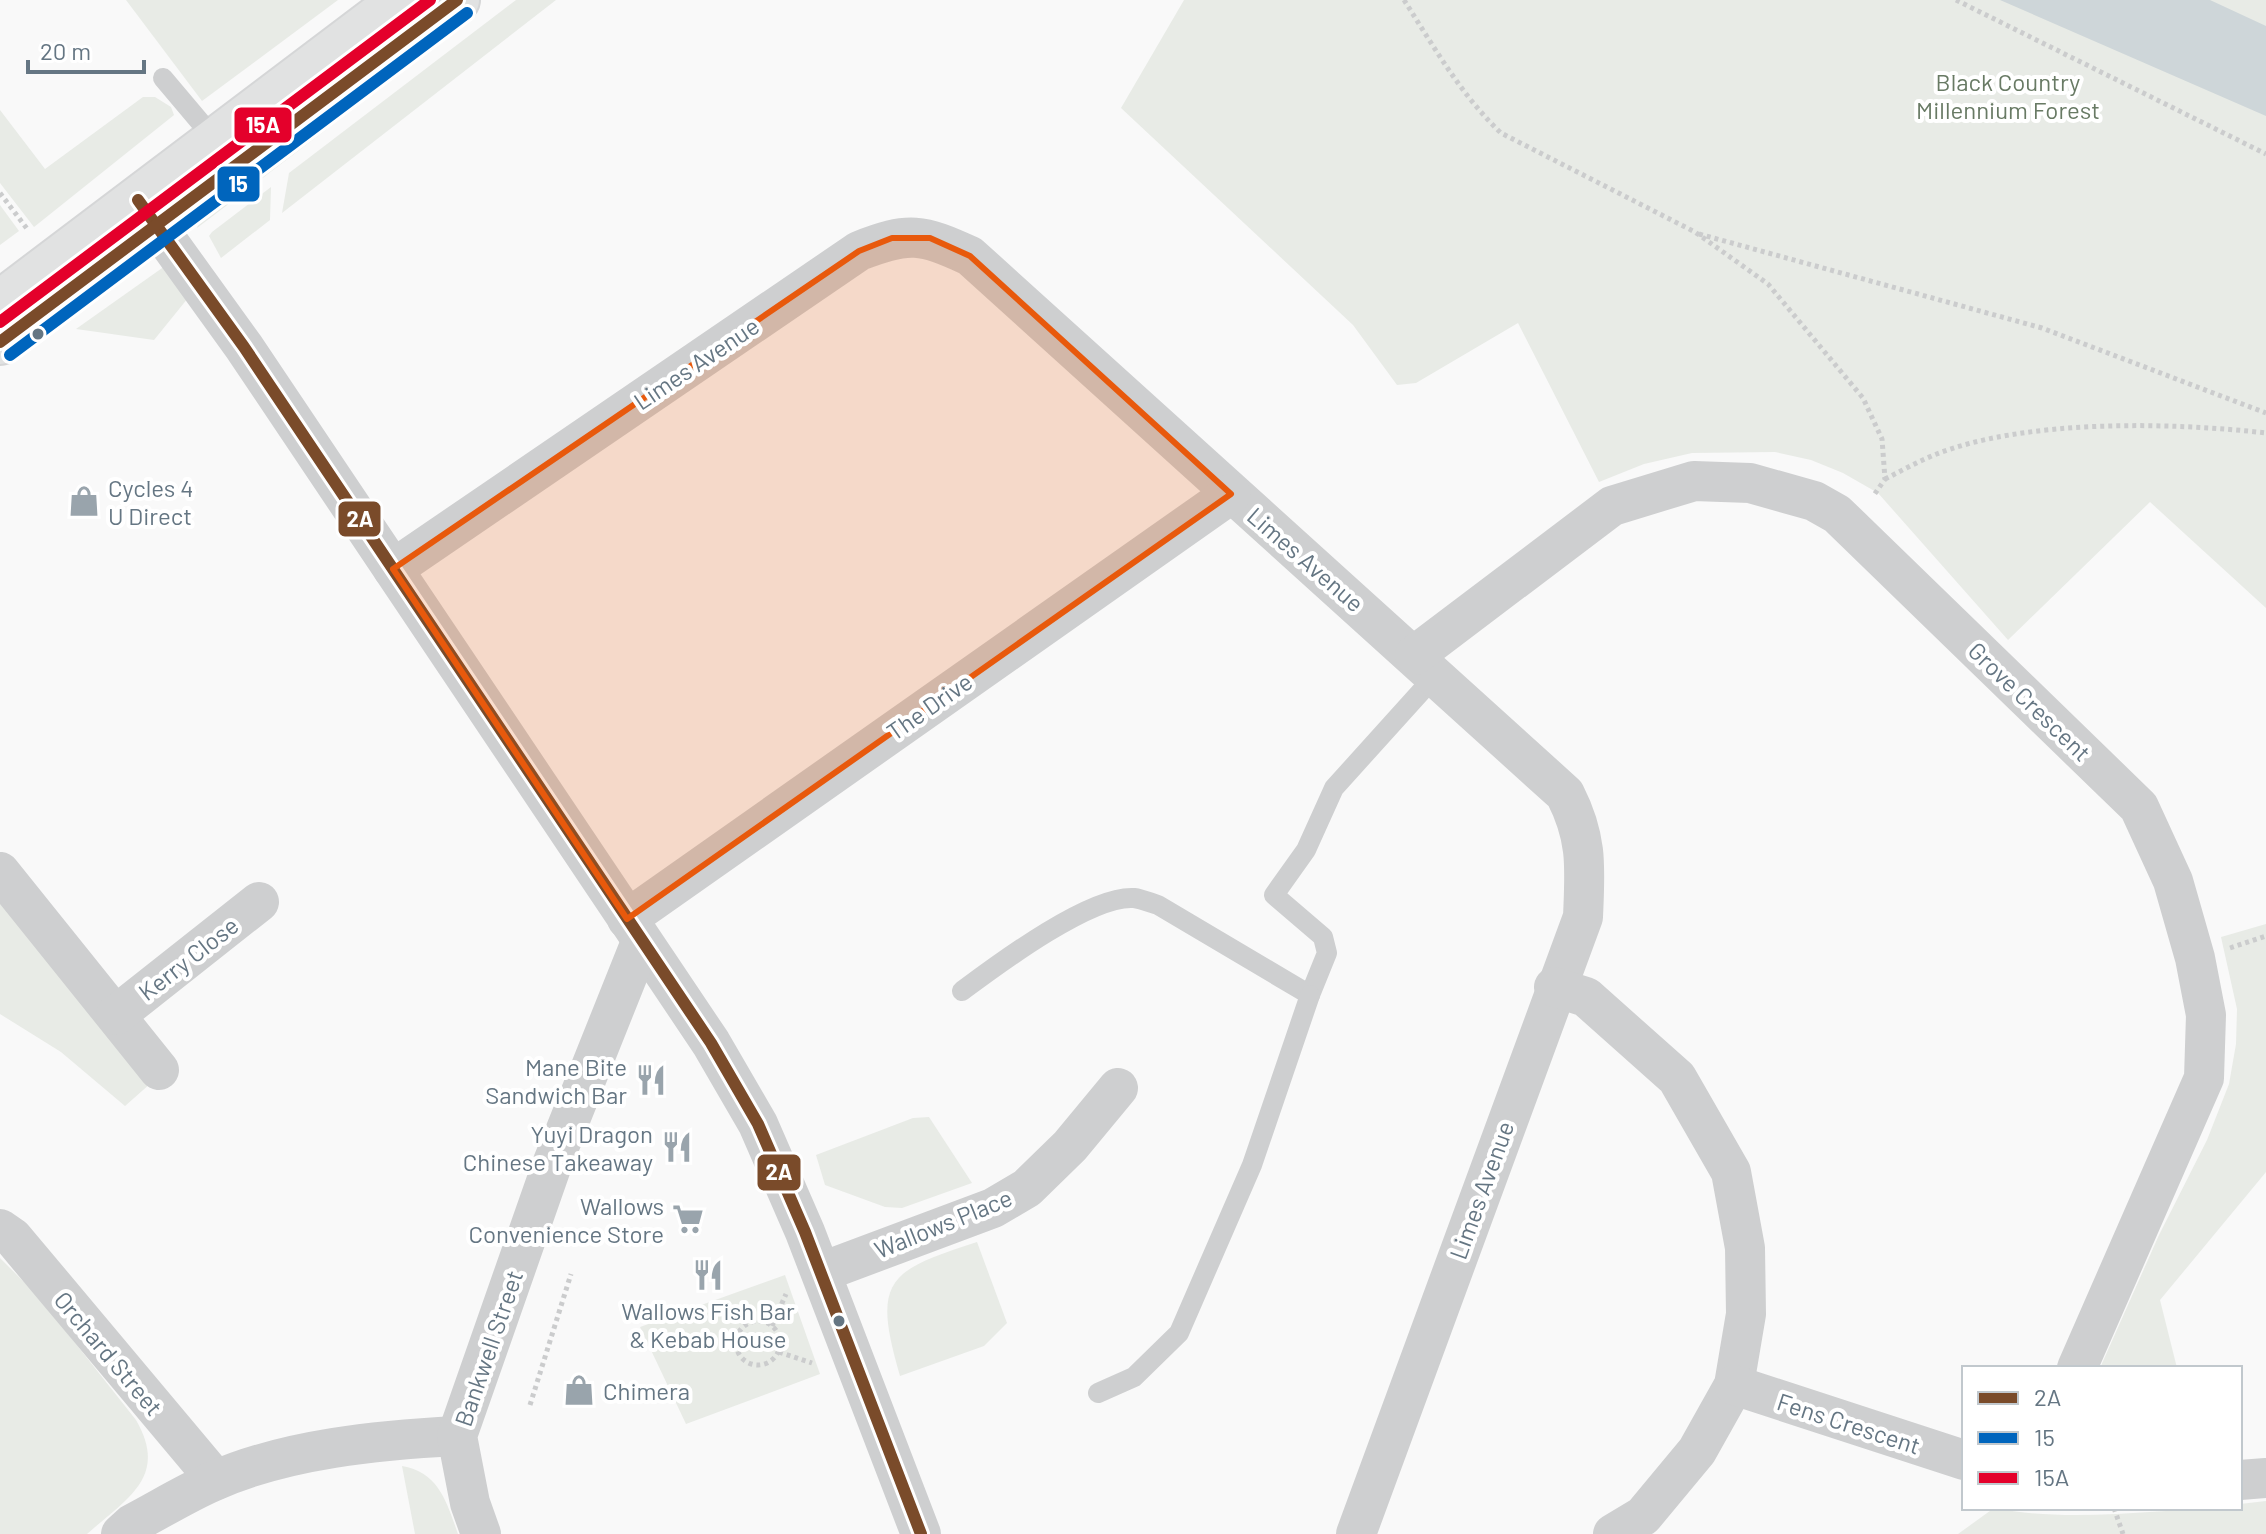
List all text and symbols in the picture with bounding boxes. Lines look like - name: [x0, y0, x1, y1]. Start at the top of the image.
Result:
- scale bar: [28, 24, 144, 74]
- text: 20 m: [40, 36, 91, 65]
- park label: Black Country Millennium Forest: [1916, 67, 2100, 124]
- line badge: 15A: [233, 106, 293, 144]
- text: 15A: [246, 111, 280, 137]
- line badge: 15: [216, 165, 261, 203]
- text: 15: [228, 170, 248, 196]
- street label: Limes Avenue: [628, 311, 764, 415]
- unlabelled marker: [30, 326, 46, 342]
- place label: Cycles 4 U Direct: [108, 473, 193, 530]
- shop icon: Cycles 4 U Direct: [67, 484, 101, 518]
- line badge: 2A: [337, 500, 382, 538]
- street label: Limes Avenue: [1242, 501, 1370, 617]
- text: 2A: [346, 505, 374, 531]
- street label: Grove Crescent: [1963, 635, 2097, 767]
- street label: The Drive: [881, 666, 977, 746]
- street label: Kerry Close: [132, 910, 244, 1006]
- place label: Mane Bite Sandwich Bar: [485, 1052, 627, 1109]
- restaurant icon: Mane Bite Sandwich Bar: [634, 1063, 668, 1097]
- street label: Limes Avenue: [1443, 1117, 1519, 1263]
- place label: Yuyi Dragon Chinese Takeaway: [463, 1119, 653, 1176]
- restaurant icon: Yuyi Dragon Chinese Takeaway: [660, 1130, 694, 1164]
- line badge: 2A: [756, 1153, 802, 1192]
- text: 2A: [765, 1158, 793, 1184]
- street label: Wallows Place: [870, 1182, 1016, 1264]
- place label: Wallows Convenience Store: [468, 1191, 664, 1248]
- supermarket icon: Wallows Convenience Store: [671, 1202, 705, 1236]
- restaurant icon: Wallows Fish Bar & Kebab House: [691, 1258, 725, 1292]
- street label: Bankwell Street: [448, 1266, 528, 1430]
- street label: Orchard Street: [49, 1285, 169, 1421]
- place label: Wallows Fish Bar & Kebab House: [621, 1296, 795, 1353]
- unlabelled marker: [831, 1313, 847, 1329]
- legend: [1962, 1366, 2242, 1510]
- shop icon: Chimera: [562, 1373, 596, 1407]
- place label: Chimera: [603, 1376, 690, 1405]
- text: 2A: [2034, 1382, 2061, 1411]
- street label: Fens Crescent: [1774, 1386, 1924, 1460]
- text: 15: [2034, 1422, 2055, 1451]
- text: 15A: [2034, 1462, 2069, 1491]

